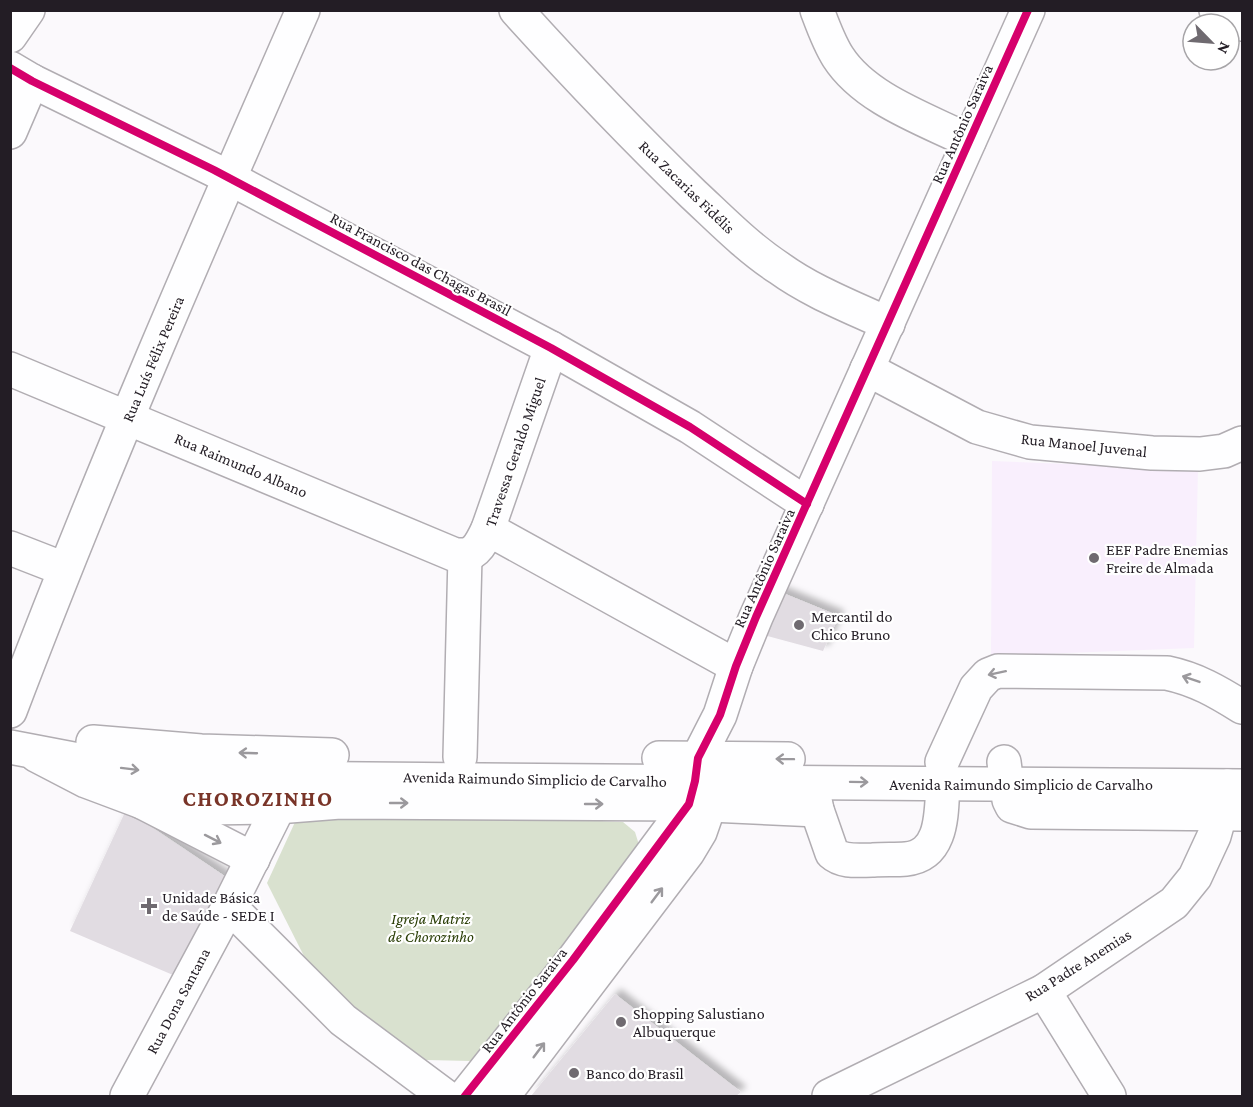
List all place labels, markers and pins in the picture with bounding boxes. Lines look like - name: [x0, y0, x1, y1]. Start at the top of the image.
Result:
- place label: EEF Padre Enemias Freire de Almada: [1106, 541, 1228, 576]
- marker: EEF Padre Enemias Freire de Almada: [1087, 551, 1101, 565]
- place label: Mercantil do Chico Bruno: [811, 608, 892, 643]
- marker: Mercantil do Chico Bruno: [792, 618, 806, 632]
- place label: Unidade Básica de Saúde - SEDE I: [162, 889, 275, 924]
- marker: Unidade Básica de Saúde - SEDE I: [140, 897, 158, 915]
- place label: Shopping Salustiano Albuquerque: [633, 1005, 765, 1041]
- marker: Shopping Salustiano Albuquerque: [614, 1015, 628, 1029]
- place label: Banco do Brasil: [586, 1065, 684, 1082]
- marker: Banco do Brasil: [567, 1066, 581, 1080]

